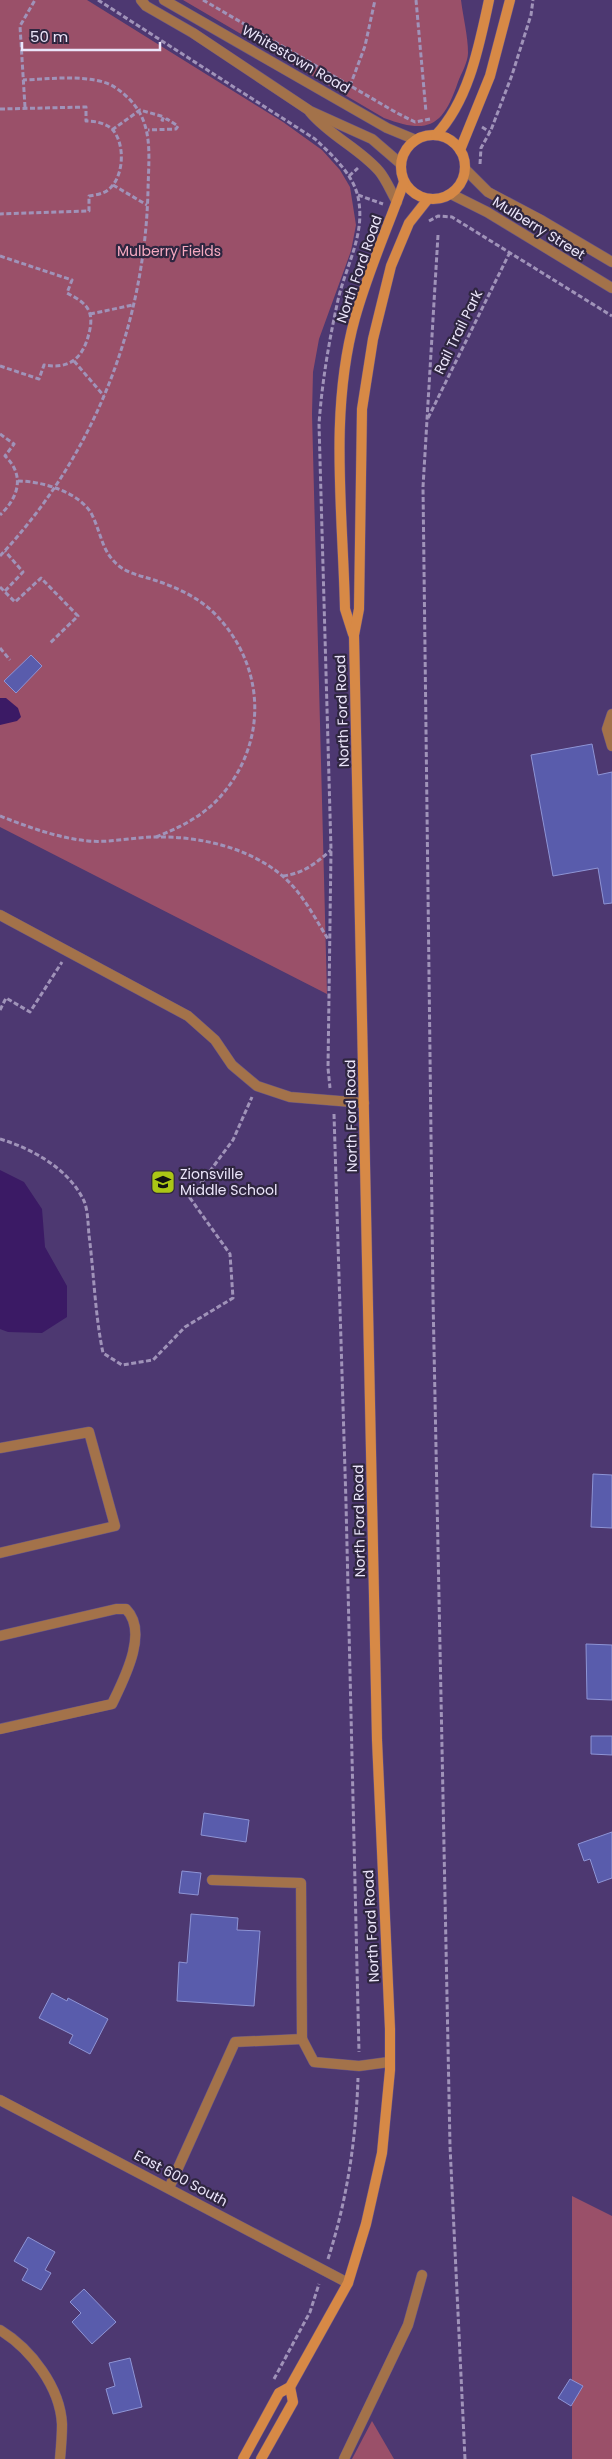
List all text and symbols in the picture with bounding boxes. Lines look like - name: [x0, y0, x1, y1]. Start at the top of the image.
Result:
- scale bar: [22, 20, 160, 52]
- street label: Whitestown Road: [238, 20, 354, 98]
- text: 50 m: [30, 26, 68, 47]
- street label: Mulberry Street: [489, 192, 589, 264]
- street label: North Ford Road: [331, 212, 387, 326]
- park label: Mulberry Fields: [117, 241, 221, 261]
- street label: Rail Trail Park: [429, 286, 487, 378]
- street label: North Ford Road: [330, 654, 354, 768]
- street label: North Ford Road: [340, 1059, 362, 1173]
- place label: Zionsville Middle School: [180, 1164, 277, 1200]
- school or university icon: Zionsville Middle School: [150, 1169, 176, 1195]
- street label: North Ford Road: [348, 1464, 370, 1578]
- street label: North Ford Road: [358, 1869, 384, 1983]
- street label: East 600 South: [131, 2145, 231, 2211]

